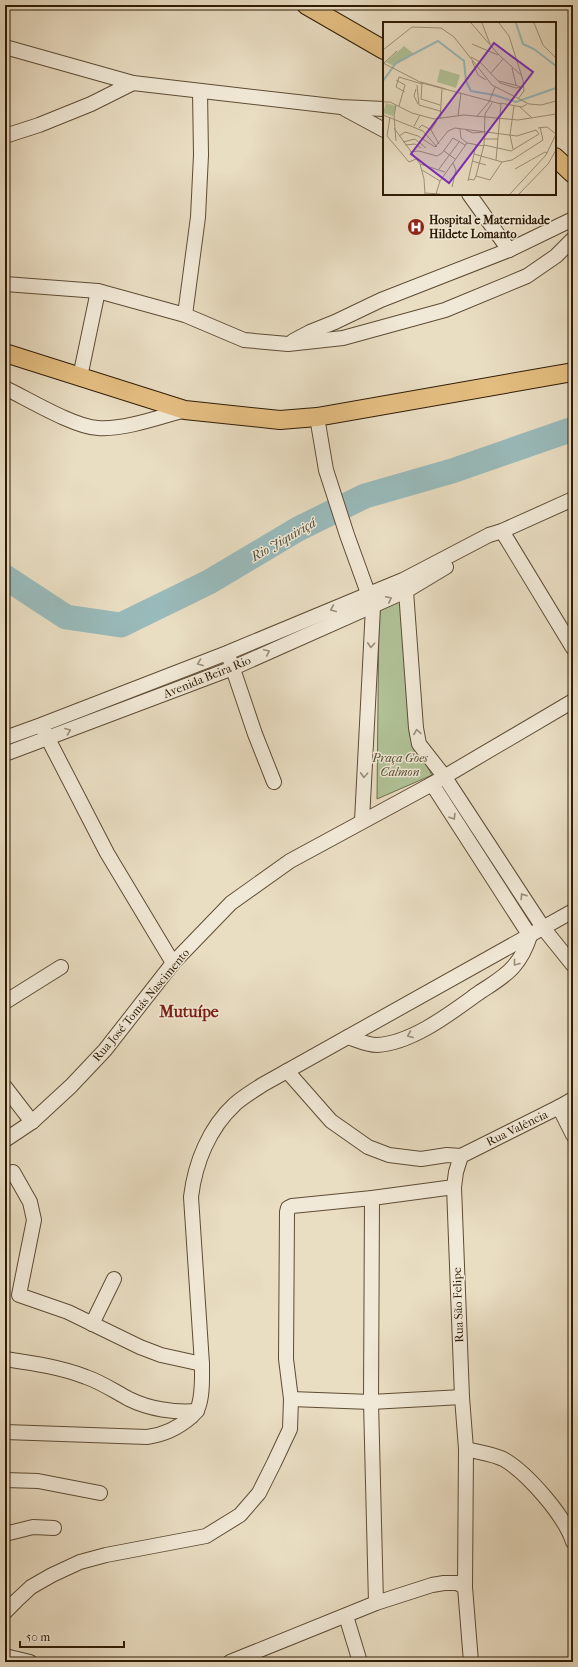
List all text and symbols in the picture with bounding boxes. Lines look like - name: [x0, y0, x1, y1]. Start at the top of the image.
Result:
- inset map: [383, 22, 556, 195]
- place label: Hospital e Maternidade Hildete Lomanto: [429, 213, 550, 241]
- hospital icon: Hospital e Maternidade Hildete Lomanto: [406, 217, 426, 237]
- water label: Rio Jiquiriçá: [247, 514, 319, 564]
- one-way arrow: [385, 596, 393, 604]
- one-way arrow: [330, 604, 338, 612]
- one-way arrow: [366, 642, 375, 648]
- one-way arrow: [263, 649, 270, 657]
- street label: Avenida Beira Rio: [160, 653, 253, 701]
- one-way arrow: [196, 659, 203, 667]
- one-way arrow: [64, 728, 71, 736]
- one-way arrow: [413, 729, 422, 735]
- park label: Praça Goes Calmon: [371, 751, 428, 779]
- one-way arrow: [360, 772, 368, 778]
- one-way arrow: [448, 813, 456, 820]
- one-way arrow: [520, 893, 527, 900]
- street label: Rua José Tomás Nascimento: [90, 946, 192, 1064]
- one-way arrow: [514, 958, 521, 965]
- district label: Mutuípe: [158, 1002, 219, 1022]
- one-way arrow: [406, 1031, 413, 1039]
- street label: Rua Valência: [484, 1107, 550, 1149]
- street label: Rua São Felipe: [450, 1267, 466, 1343]
- scale bar: [20, 1623, 124, 1649]
- text: 50 m: [26, 1630, 50, 1644]

